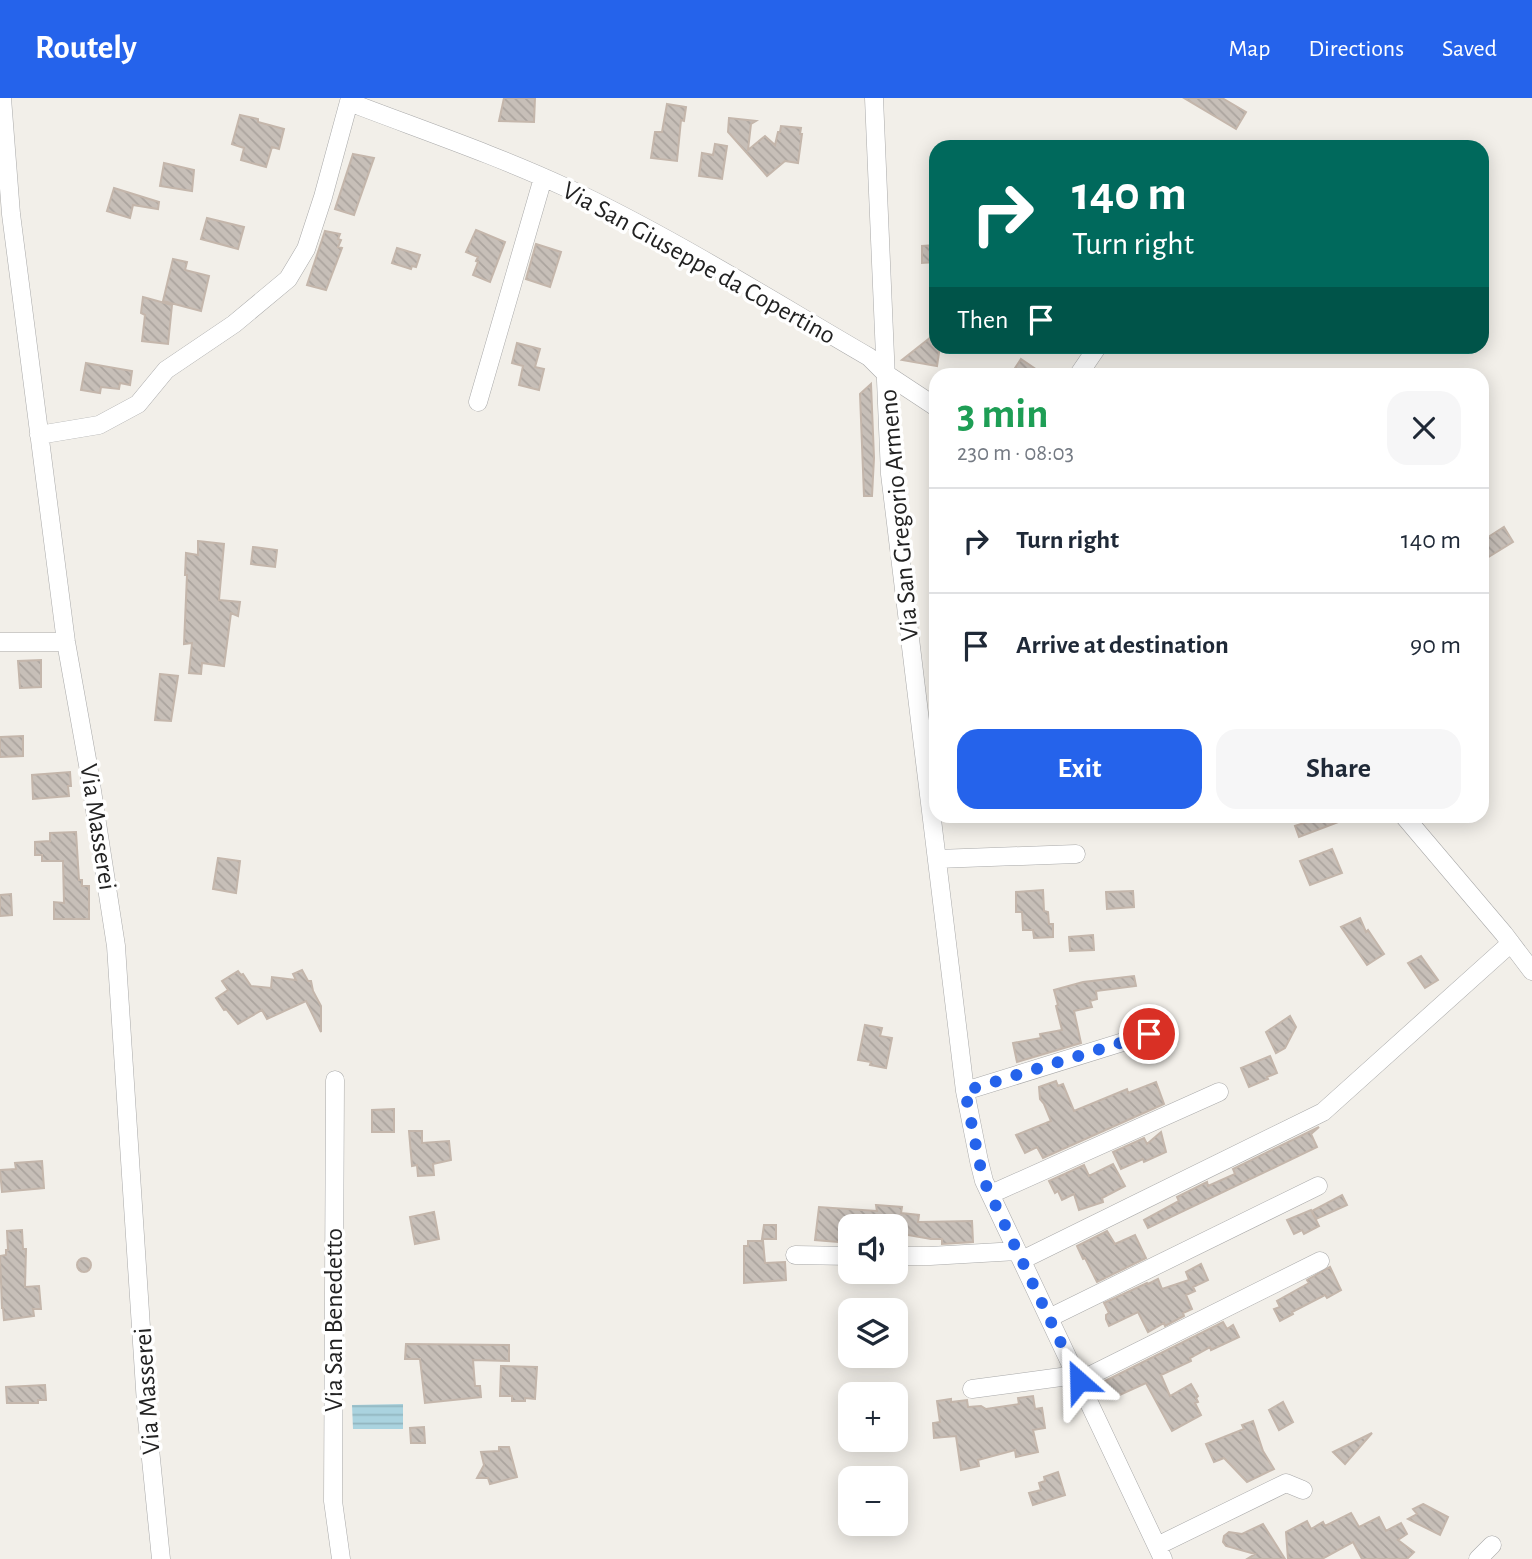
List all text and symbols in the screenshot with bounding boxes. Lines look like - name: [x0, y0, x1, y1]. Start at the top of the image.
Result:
- text: Routely: [35, 32, 137, 65]
- text: Map: [1228, 37, 1270, 61]
- text: Directions: [1308, 37, 1404, 61]
- text: Saved: [1442, 37, 1497, 61]
- icon: right: [957, 168, 1048, 259]
- text: 140 m: [1072, 170, 1187, 219]
- street label: Via San Giuseppe da Copertino: [558, 177, 840, 349]
- text: Turn right: [1072, 228, 1194, 260]
- icon: arrive: [1022, 301, 1060, 339]
- text: Then: [957, 307, 1008, 333]
- street label: Via San Gregorio Armeno: [875, 388, 923, 642]
- button: close: [1387, 391, 1461, 465]
- text: 3 min: [957, 393, 1049, 435]
- text: 230 m · 08:03: [957, 442, 1074, 465]
- icon: right: [957, 522, 995, 560]
- text: Turn right: [1016, 527, 1119, 553]
- text: 140 m: [1401, 527, 1461, 553]
- icon: arrive: [957, 627, 995, 665]
- text: Arrive at destination: [1016, 632, 1229, 658]
- text: 90 m: [1410, 632, 1461, 658]
- button: Exit: [957, 729, 1202, 809]
- button: Share: [1216, 729, 1461, 809]
- street label: Via Masserei: [75, 762, 121, 892]
- pin: [1119, 1004, 1179, 1064]
- icon: arrive: [1130, 1015, 1168, 1053]
- map controls: [838, 1214, 908, 1536]
- button: sound: [838, 1214, 908, 1284]
- street label: Via San Benedetto: [321, 1228, 347, 1412]
- button: layers: [838, 1298, 908, 1368]
- street label: Via Masserei: [130, 1327, 164, 1455]
- position arrow: [1042, 1344, 1116, 1418]
- button: +: [838, 1382, 908, 1452]
- button: −: [838, 1466, 908, 1536]

